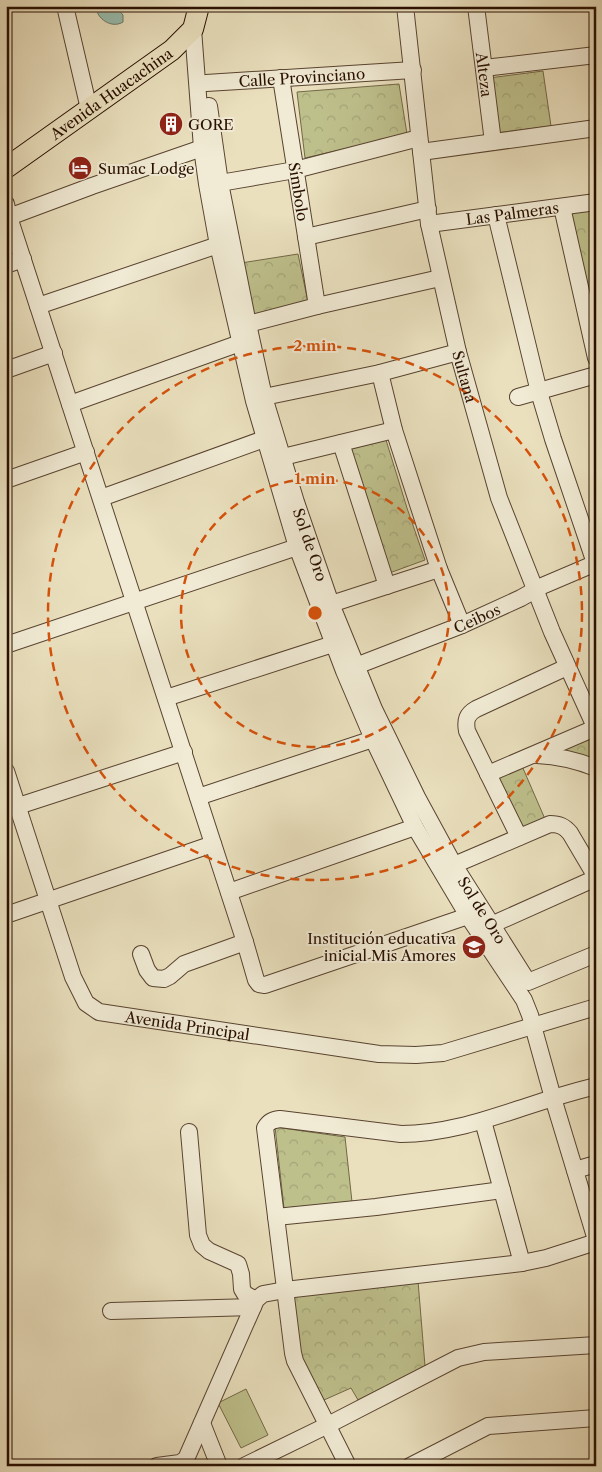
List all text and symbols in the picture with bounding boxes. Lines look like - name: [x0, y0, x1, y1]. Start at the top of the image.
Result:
- street label: Avenida Huacachina: [45, 43, 176, 144]
- street label: Alteza: [472, 50, 497, 98]
- street label: Calle Provinciano: [238, 64, 366, 90]
- building icon: GORE: [158, 111, 184, 137]
- place label: GORE: [188, 115, 234, 134]
- hotel icon: Sumac Lodge: [67, 155, 93, 181]
- place label: Sumac Lodge: [98, 159, 194, 178]
- street label: Símbolo: [285, 161, 313, 222]
- street label: Las Palmeras: [465, 198, 560, 229]
- text: 2 min: [293, 336, 337, 355]
- street label: Sultana: [449, 348, 481, 405]
- text: 1 min: [294, 469, 336, 488]
- street label: Sol de Oro: [289, 505, 332, 584]
- street label: Ceibos: [451, 599, 503, 637]
- centre of rings: [306, 604, 324, 622]
- street label: Sol de Oro: [454, 873, 511, 947]
- place label: Institución educativa inicial Mis Amores: [307, 929, 456, 965]
- school or university icon: Institución educativa inicial Mis Amores: [461, 934, 487, 960]
- street label: Avenida Principal: [123, 1006, 251, 1044]

